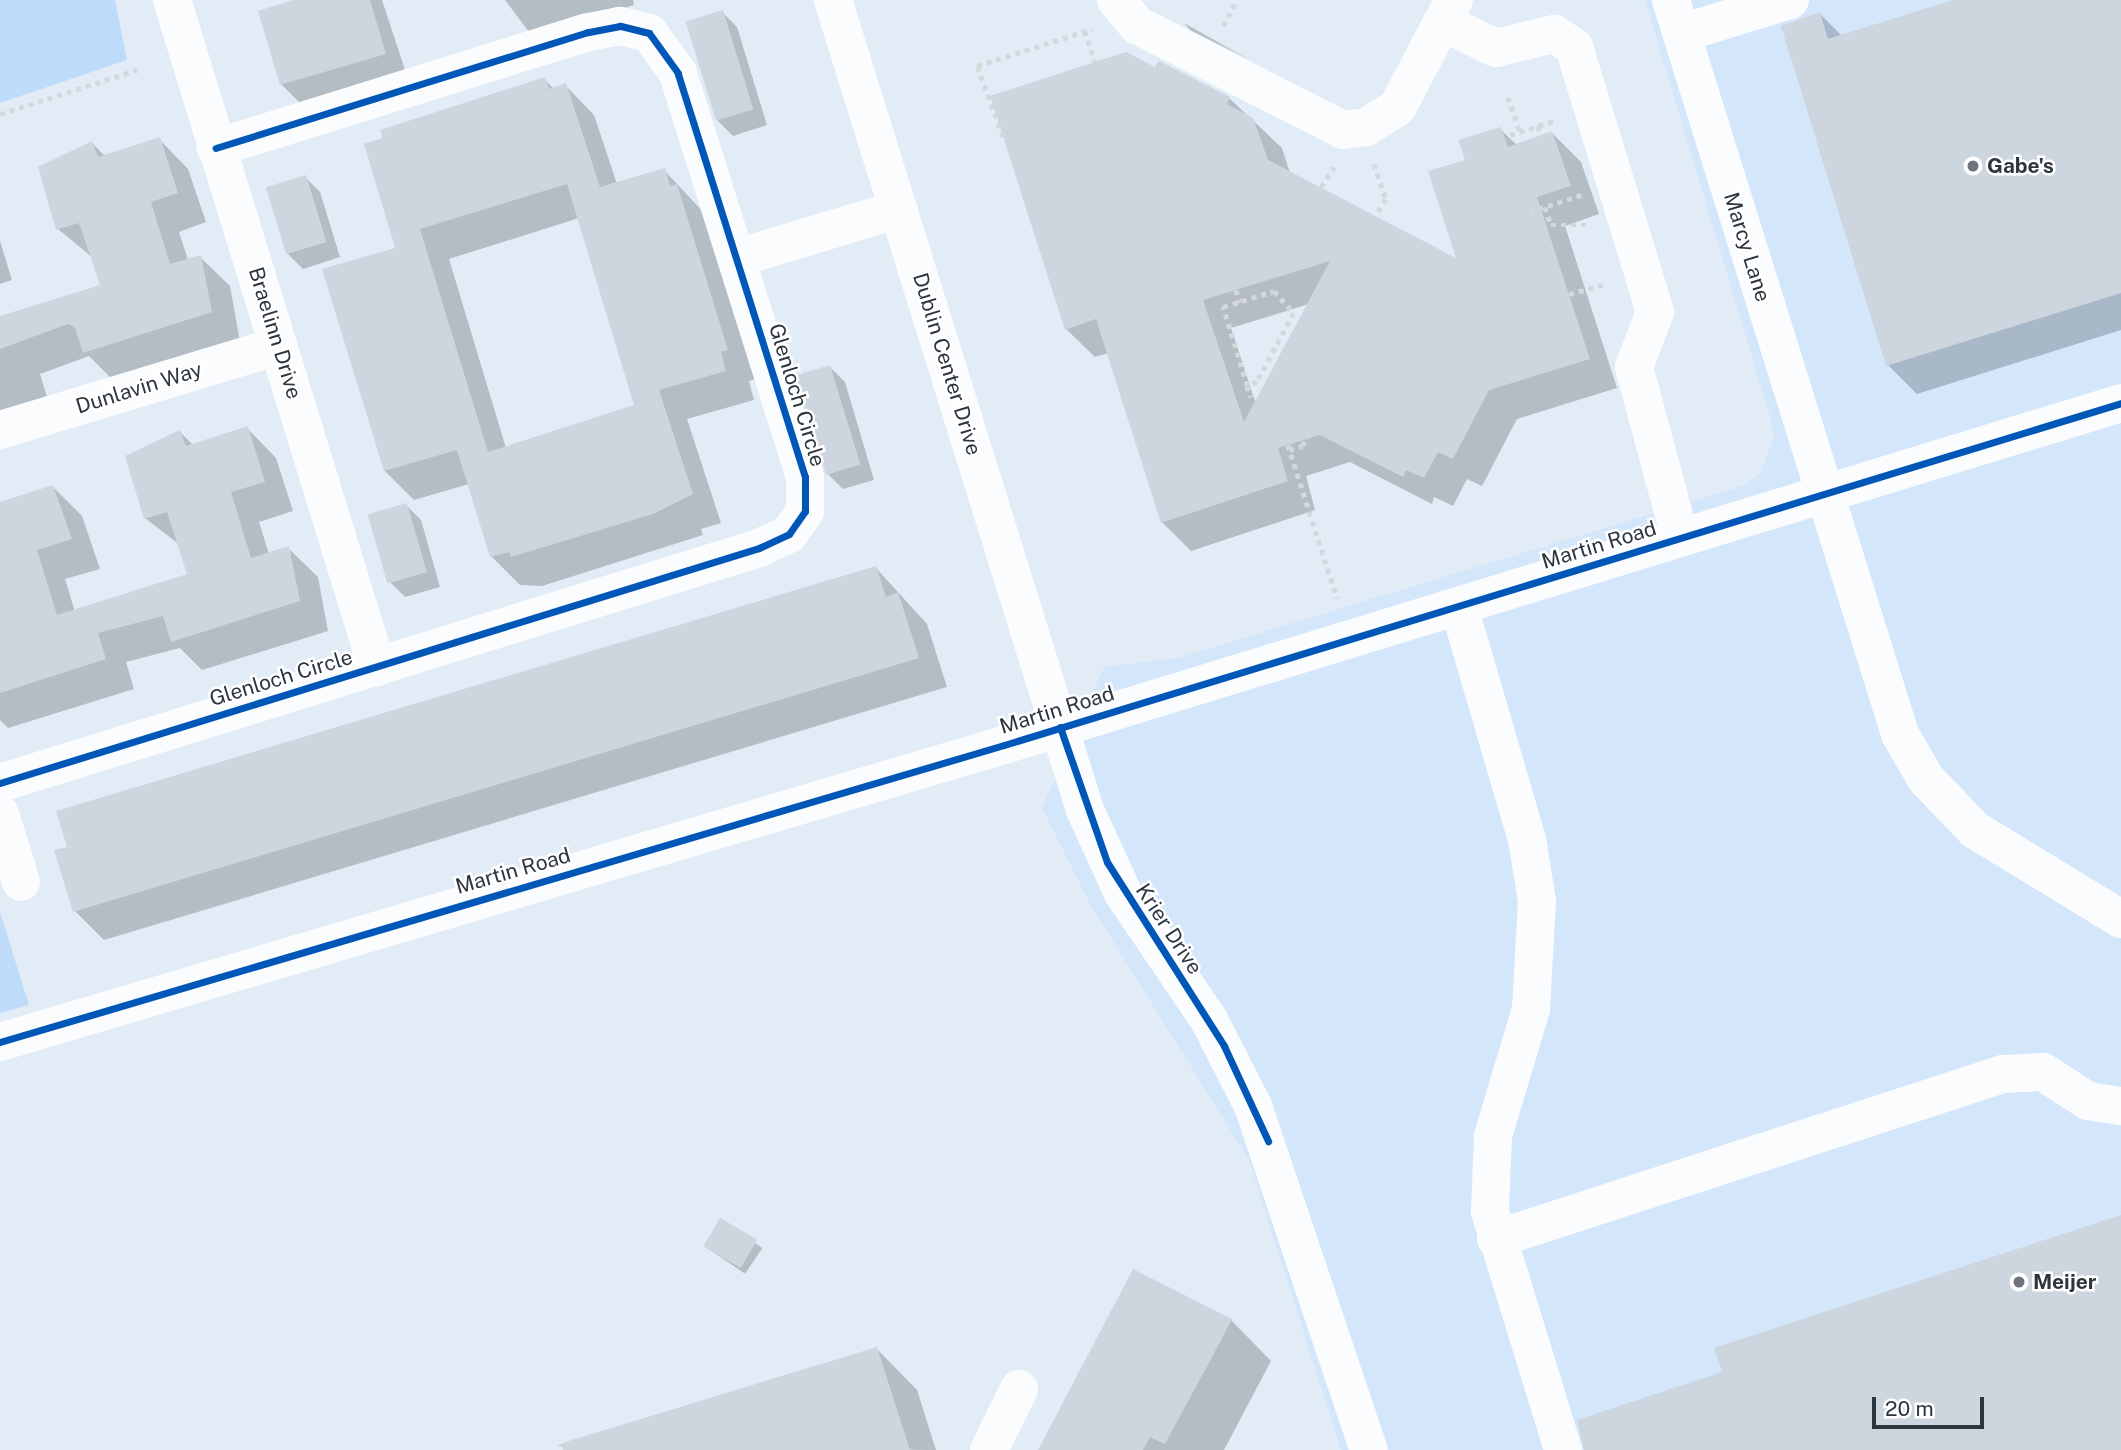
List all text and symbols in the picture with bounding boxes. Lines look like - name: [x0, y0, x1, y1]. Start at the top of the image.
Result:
- place label: Gabe's: [1987, 153, 2054, 179]
- marker: Gabe's: [1965, 158, 1981, 174]
- street label: Marcy Lane: [1718, 189, 1776, 305]
- street label: Braelinn Drive: [243, 264, 307, 402]
- street label: Dublin Center Drive: [907, 270, 987, 458]
- street label: Glenloch Circle: [763, 320, 831, 470]
- street label: Dunlavin Way: [73, 357, 205, 419]
- street label: Martin Road: [1539, 516, 1659, 574]
- street label: Glenloch Circle: [206, 644, 356, 712]
- street label: Martin Road: [997, 681, 1117, 739]
- street label: Martin Road: [453, 843, 573, 899]
- street label: Krier Drive: [1130, 879, 1208, 979]
- place label: Meijer: [2033, 1269, 2097, 1295]
- marker: Meijer: [2011, 1274, 2027, 1290]
- scale bar: [1876, 1384, 1988, 1428]
- text: 20 m: [1885, 1396, 1934, 1421]

